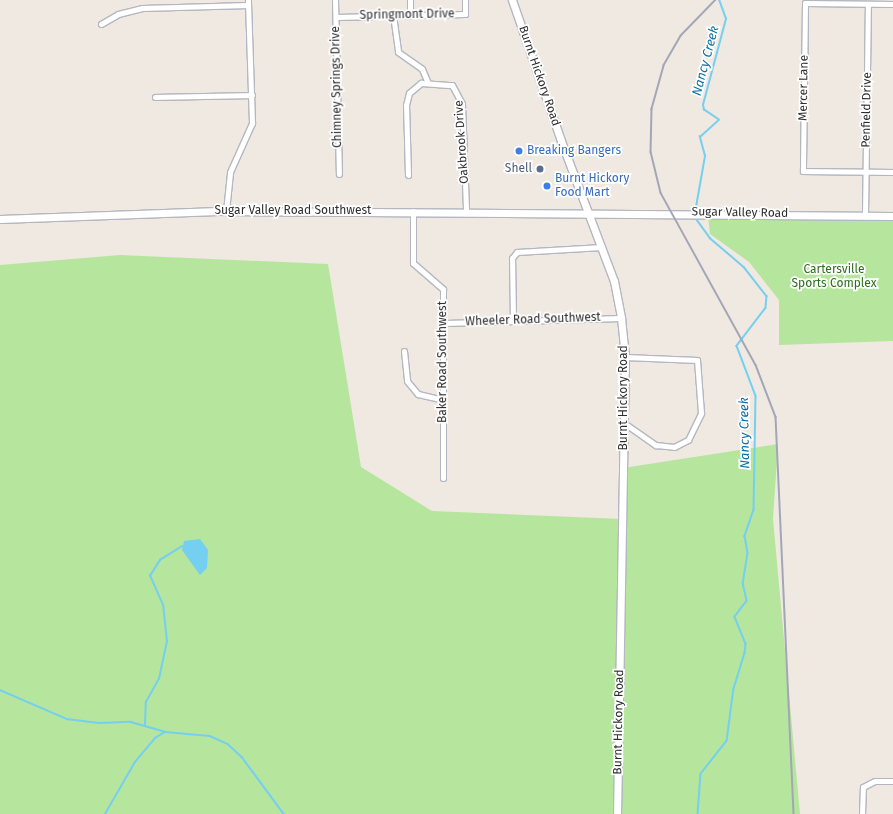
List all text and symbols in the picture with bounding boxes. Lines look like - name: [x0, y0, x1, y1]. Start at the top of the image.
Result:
- street label: Springmont Drive: [359, 7, 455, 23]
- street label: Burnt Hickory Road: [515, 24, 563, 128]
- water label: Nancy Creek: [689, 24, 723, 98]
- street label: Chimney Springs Drive: [329, 26, 345, 148]
- street label: Mercer Lane: [796, 55, 812, 121]
- street label: Penfield Drive: [859, 72, 875, 148]
- street label: Oakbrook Drive: [452, 100, 472, 184]
- place label: Breaking Bangers: [527, 144, 621, 158]
- marker: Breaking Bangers: [514, 146, 524, 156]
- place label: Shell: [505, 162, 532, 176]
- marker: Shell: [535, 164, 545, 174]
- place label: Burnt Hickory Food Mart: [555, 172, 629, 200]
- marker: Burnt Hickory Food Mart: [542, 181, 552, 191]
- street label: Sugar Valley Road Southwest: [215, 204, 371, 218]
- street label: Sugar Valley Road: [692, 205, 788, 221]
- park label: Cartersville Sports Complex: [791, 263, 877, 291]
- street label: Baker Road Southwest: [436, 301, 450, 423]
- street label: Wheeler Road Southwest: [465, 310, 601, 330]
- street label: Burnt Hickory Road: [617, 345, 631, 451]
- water label: Nancy Creek: [737, 397, 753, 469]
- street label: Burnt Hickory Road: [611, 669, 627, 775]

